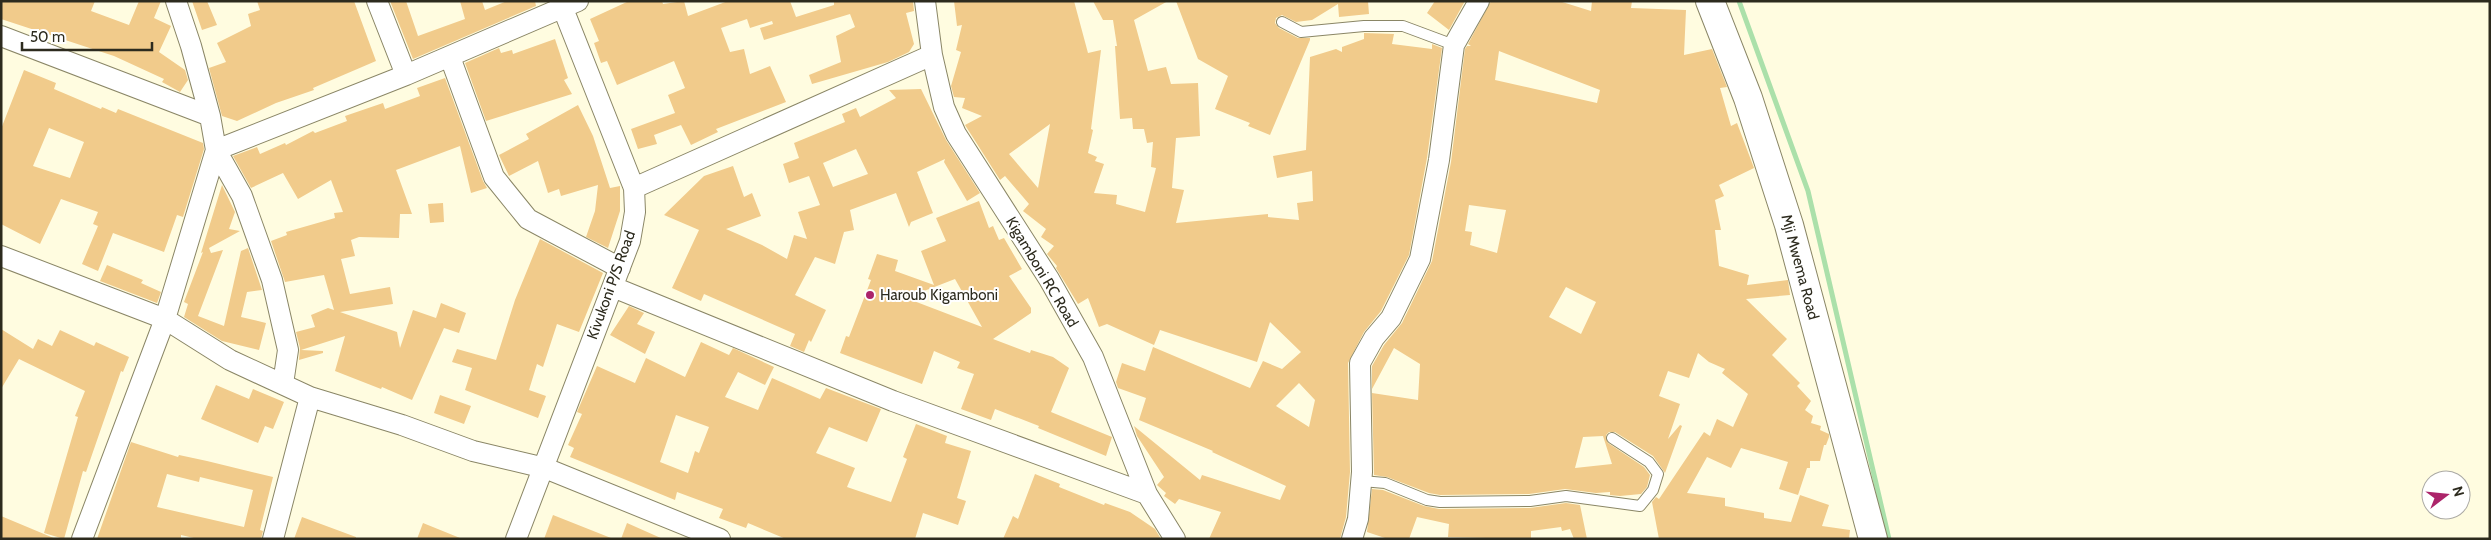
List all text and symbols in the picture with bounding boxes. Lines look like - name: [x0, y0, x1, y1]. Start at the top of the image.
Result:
- scale bar: [22, 20, 152, 52]
- text: 50 m: [30, 28, 65, 46]
- street label: Mji Mwema Road: [1777, 212, 1823, 322]
- street label: Kigamboni RC Road: [1002, 214, 1082, 330]
- street label: Kivukoni P/S Road: [583, 228, 639, 342]
- place label: Haroub Kigamboni: [880, 286, 998, 304]
- marker: Haroub Kigamboni: [864, 289, 876, 301]
- north arrow: [2421, 470, 2471, 520]
- text: N: [2448, 484, 2469, 499]

